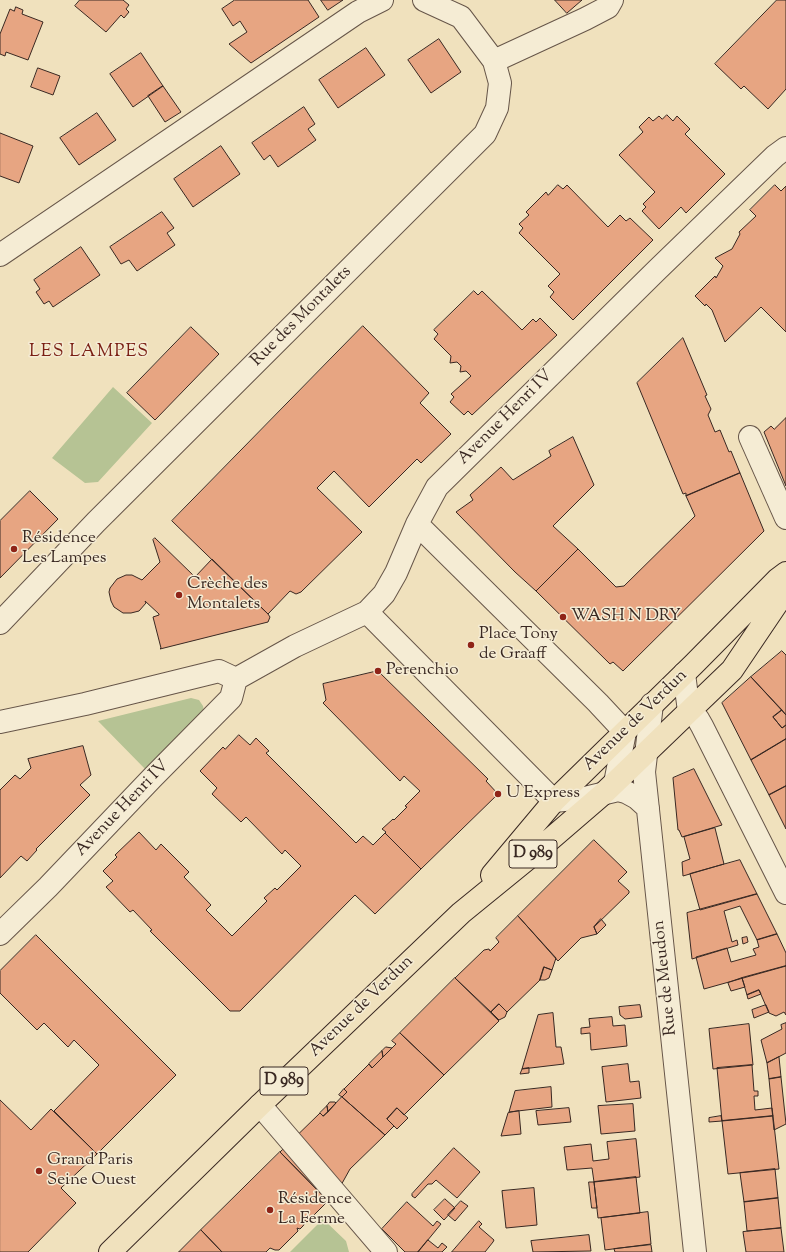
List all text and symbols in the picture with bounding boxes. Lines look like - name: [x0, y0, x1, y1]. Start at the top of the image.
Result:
- street label: Rue des Montalets: [247, 262, 357, 372]
- district label: LES LAMPES: [29, 342, 149, 364]
- street label: Avenue Henri IV: [454, 366, 558, 470]
- place label: Résidence Les Lampes: [22, 529, 106, 569]
- marker: Résidence Les Lampes: [9, 544, 19, 554]
- place label: Crèche des Montalets: [187, 575, 268, 615]
- marker: Crèche des Montalets: [174, 590, 184, 600]
- place label: WASH N DRY: [571, 607, 681, 627]
- marker: WASH N DRY: [558, 612, 568, 622]
- place label: Place Tony de Graaff: [479, 625, 558, 665]
- marker: Place Tony de Graaff: [466, 640, 476, 650]
- place label: Perenchio: [386, 661, 459, 681]
- marker: Perenchio: [373, 666, 383, 676]
- street label: Avenue de Verdun: [580, 666, 692, 776]
- street label: Avenue Henri IV: [72, 757, 174, 861]
- place label: U Express: [506, 784, 580, 804]
- marker: U Express: [493, 789, 503, 799]
- road number: D 989: [509, 840, 557, 868]
- street label: Rue de Meudon: [650, 919, 682, 1037]
- street label: Avenue de Verdun: [306, 952, 418, 1062]
- road number: D 989: [260, 1067, 308, 1095]
- place label: Grand Paris Seine Ouest: [47, 1151, 136, 1191]
- marker: Grand Paris Seine Ouest: [34, 1166, 44, 1176]
- place label: Résidence La Ferme: [278, 1190, 352, 1230]
- marker: Résidence La Ferme: [265, 1205, 275, 1215]

